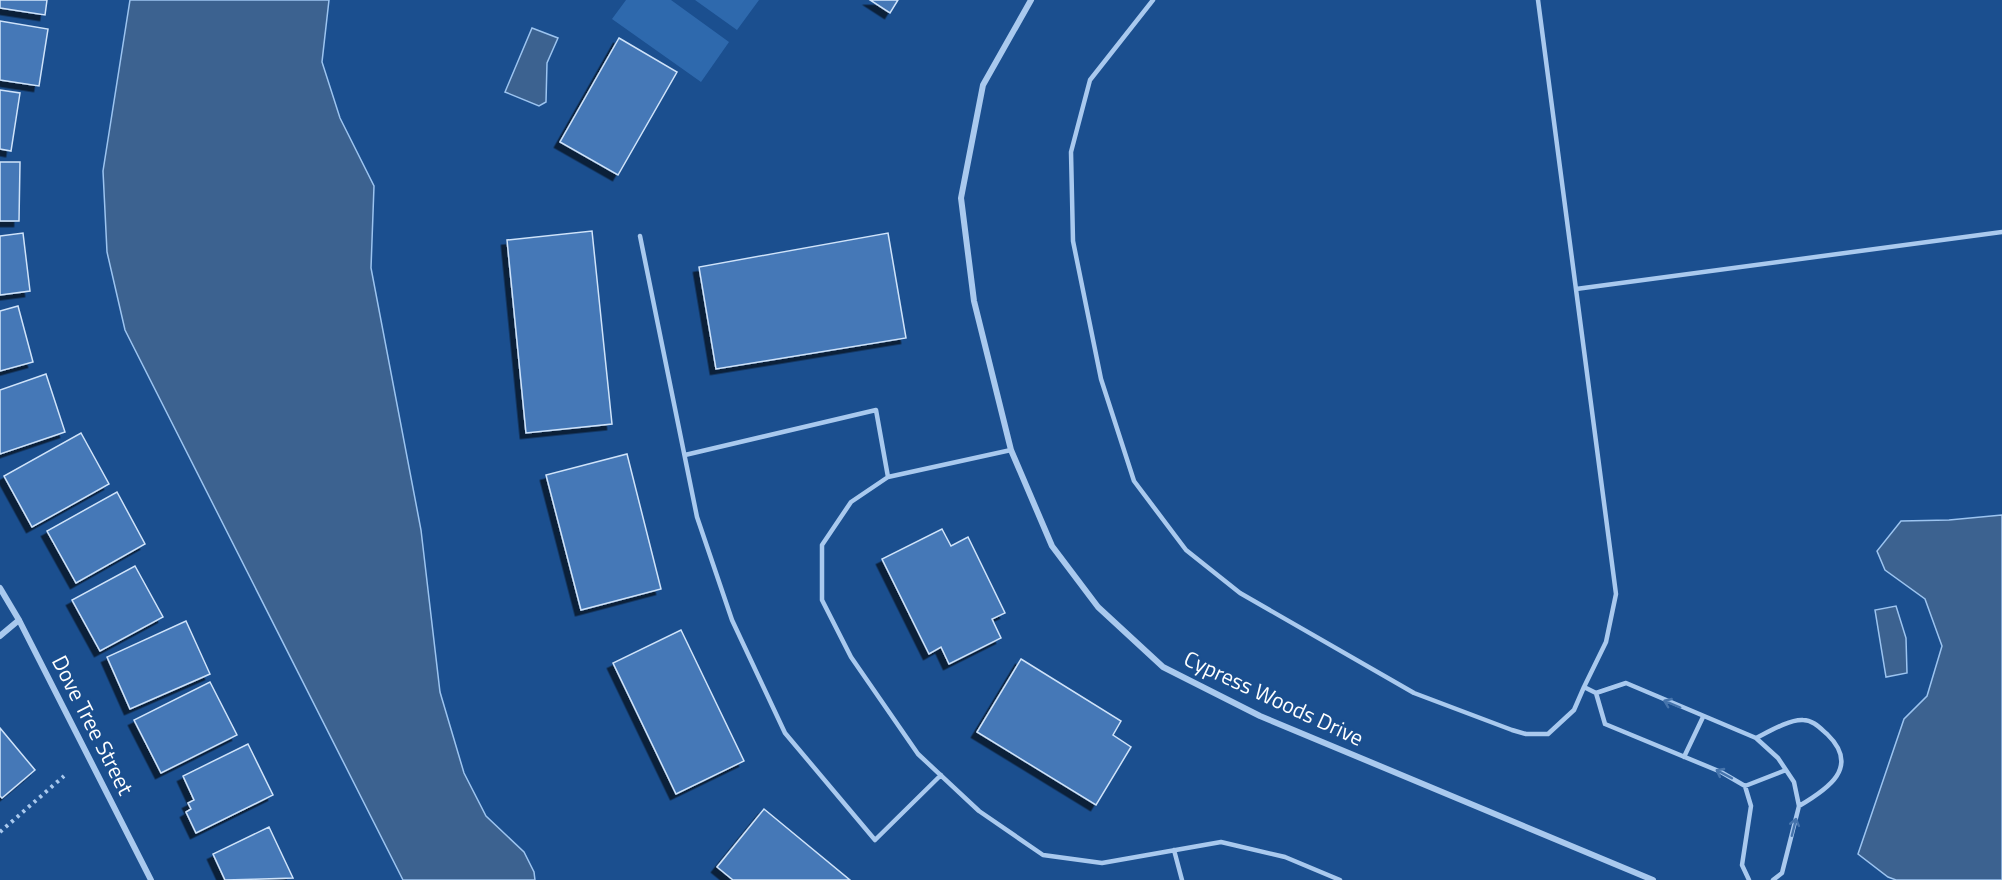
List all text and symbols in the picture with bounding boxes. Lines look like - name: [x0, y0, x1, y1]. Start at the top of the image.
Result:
- street label: Cypress Woods Drive: [1179, 641, 1369, 755]
- street label: Dove Tree Street: [43, 649, 143, 801]
- one-way arrow: [1664, 698, 1682, 709]
- one-way arrow: [1715, 768, 1733, 779]
- one-way arrow: [1788, 818, 1800, 837]

